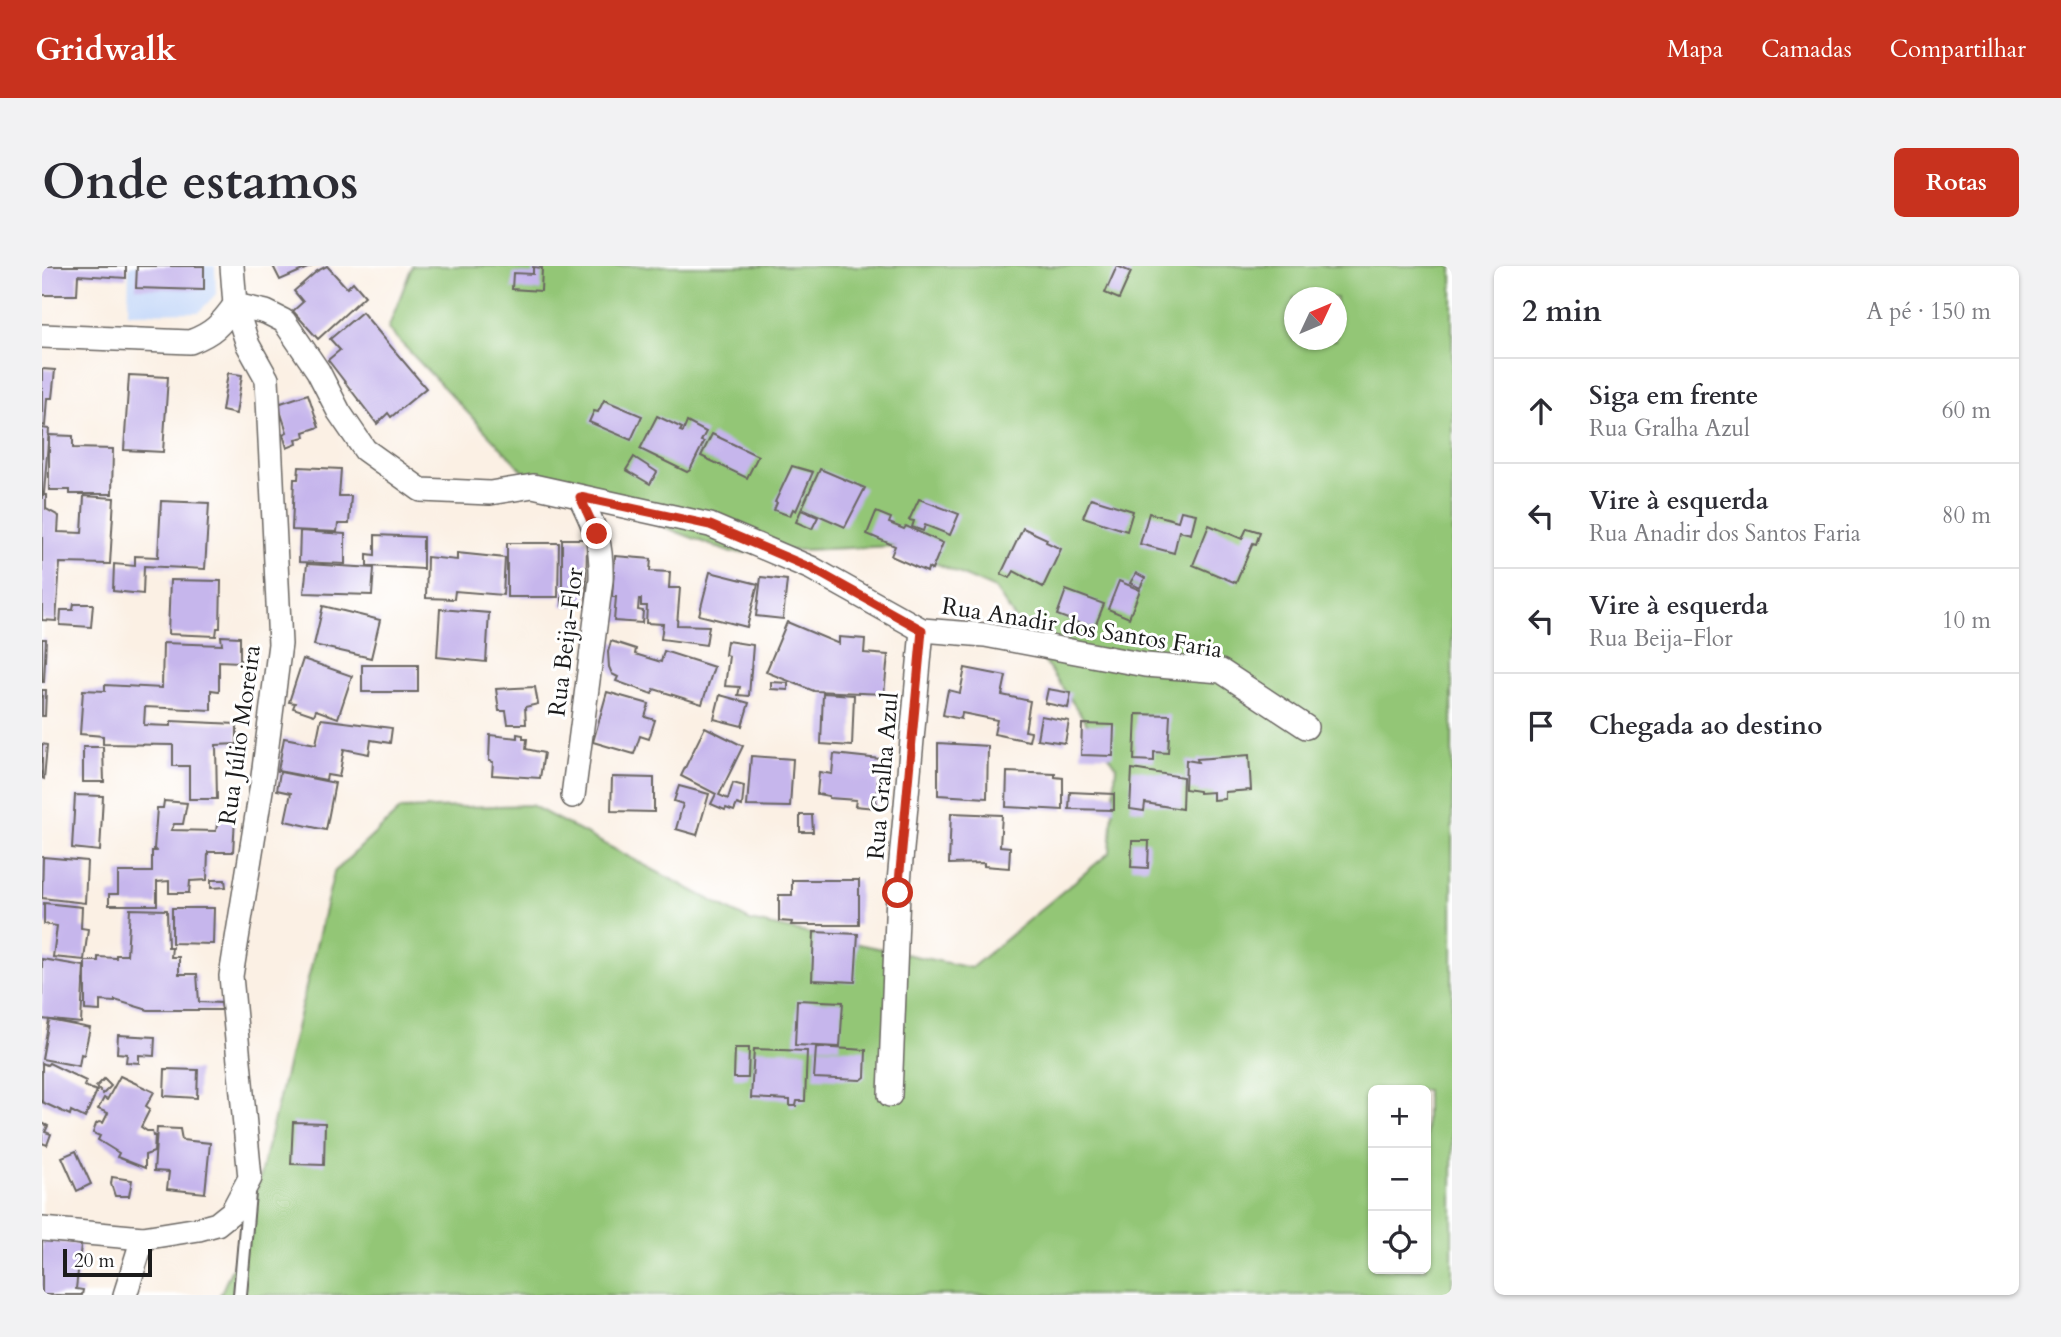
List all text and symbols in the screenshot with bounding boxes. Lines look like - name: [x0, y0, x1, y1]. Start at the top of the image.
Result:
- text: Gridwalk: [35, 27, 177, 72]
- text: Mapa: [1667, 33, 1723, 66]
- text: Camadas: [1761, 33, 1852, 66]
- text: Compartilhar: [1890, 33, 2026, 66]
- button: Rotas: [1894, 148, 2019, 217]
- text: Onde estamos: [42, 149, 358, 216]
- north arrow: [1284, 287, 1347, 350]
- text: 2 min: [1522, 291, 1602, 332]
- text: A pé · 150 m: [1867, 296, 1991, 327]
- text: Siga em frente: [1589, 378, 1758, 413]
- icon: ahead: [1522, 392, 1560, 430]
- text: 60 m: [1942, 395, 1991, 426]
- text: Rua Gralha Azul: [1589, 413, 1750, 444]
- text: Vire à esquerda: [1589, 483, 1769, 518]
- icon: left: [1522, 497, 1560, 535]
- text: 80 m: [1942, 500, 1991, 531]
- route end: [581, 518, 612, 549]
- text: Rua Anadir dos Santos Faria: [1589, 518, 1861, 549]
- street label: Rua Beija-Flor: [540, 565, 592, 718]
- text: Vire à esquerda: [1589, 588, 1769, 623]
- street label: Rua Anadir dos Santos Faria: [939, 590, 1225, 667]
- icon: left: [1522, 602, 1560, 640]
- text: 10 m: [1942, 605, 1991, 636]
- text: Rua Beija-Flor: [1589, 623, 1733, 654]
- street label: Rua Júlio Moreira: [211, 642, 269, 827]
- street label: Rua Gralha Azul: [859, 691, 907, 861]
- icon: arrive: [1522, 707, 1560, 745]
- text: Chegada ao destino: [1589, 708, 1822, 743]
- route start: [882, 877, 913, 908]
- map controls: [1368, 1085, 1431, 1274]
- button: +: [1368, 1085, 1431, 1148]
- button: −: [1368, 1148, 1431, 1211]
- button: locate: [1368, 1211, 1431, 1274]
- scale bar: [63, 1246, 152, 1278]
- text: 20 m: [74, 1248, 115, 1274]

